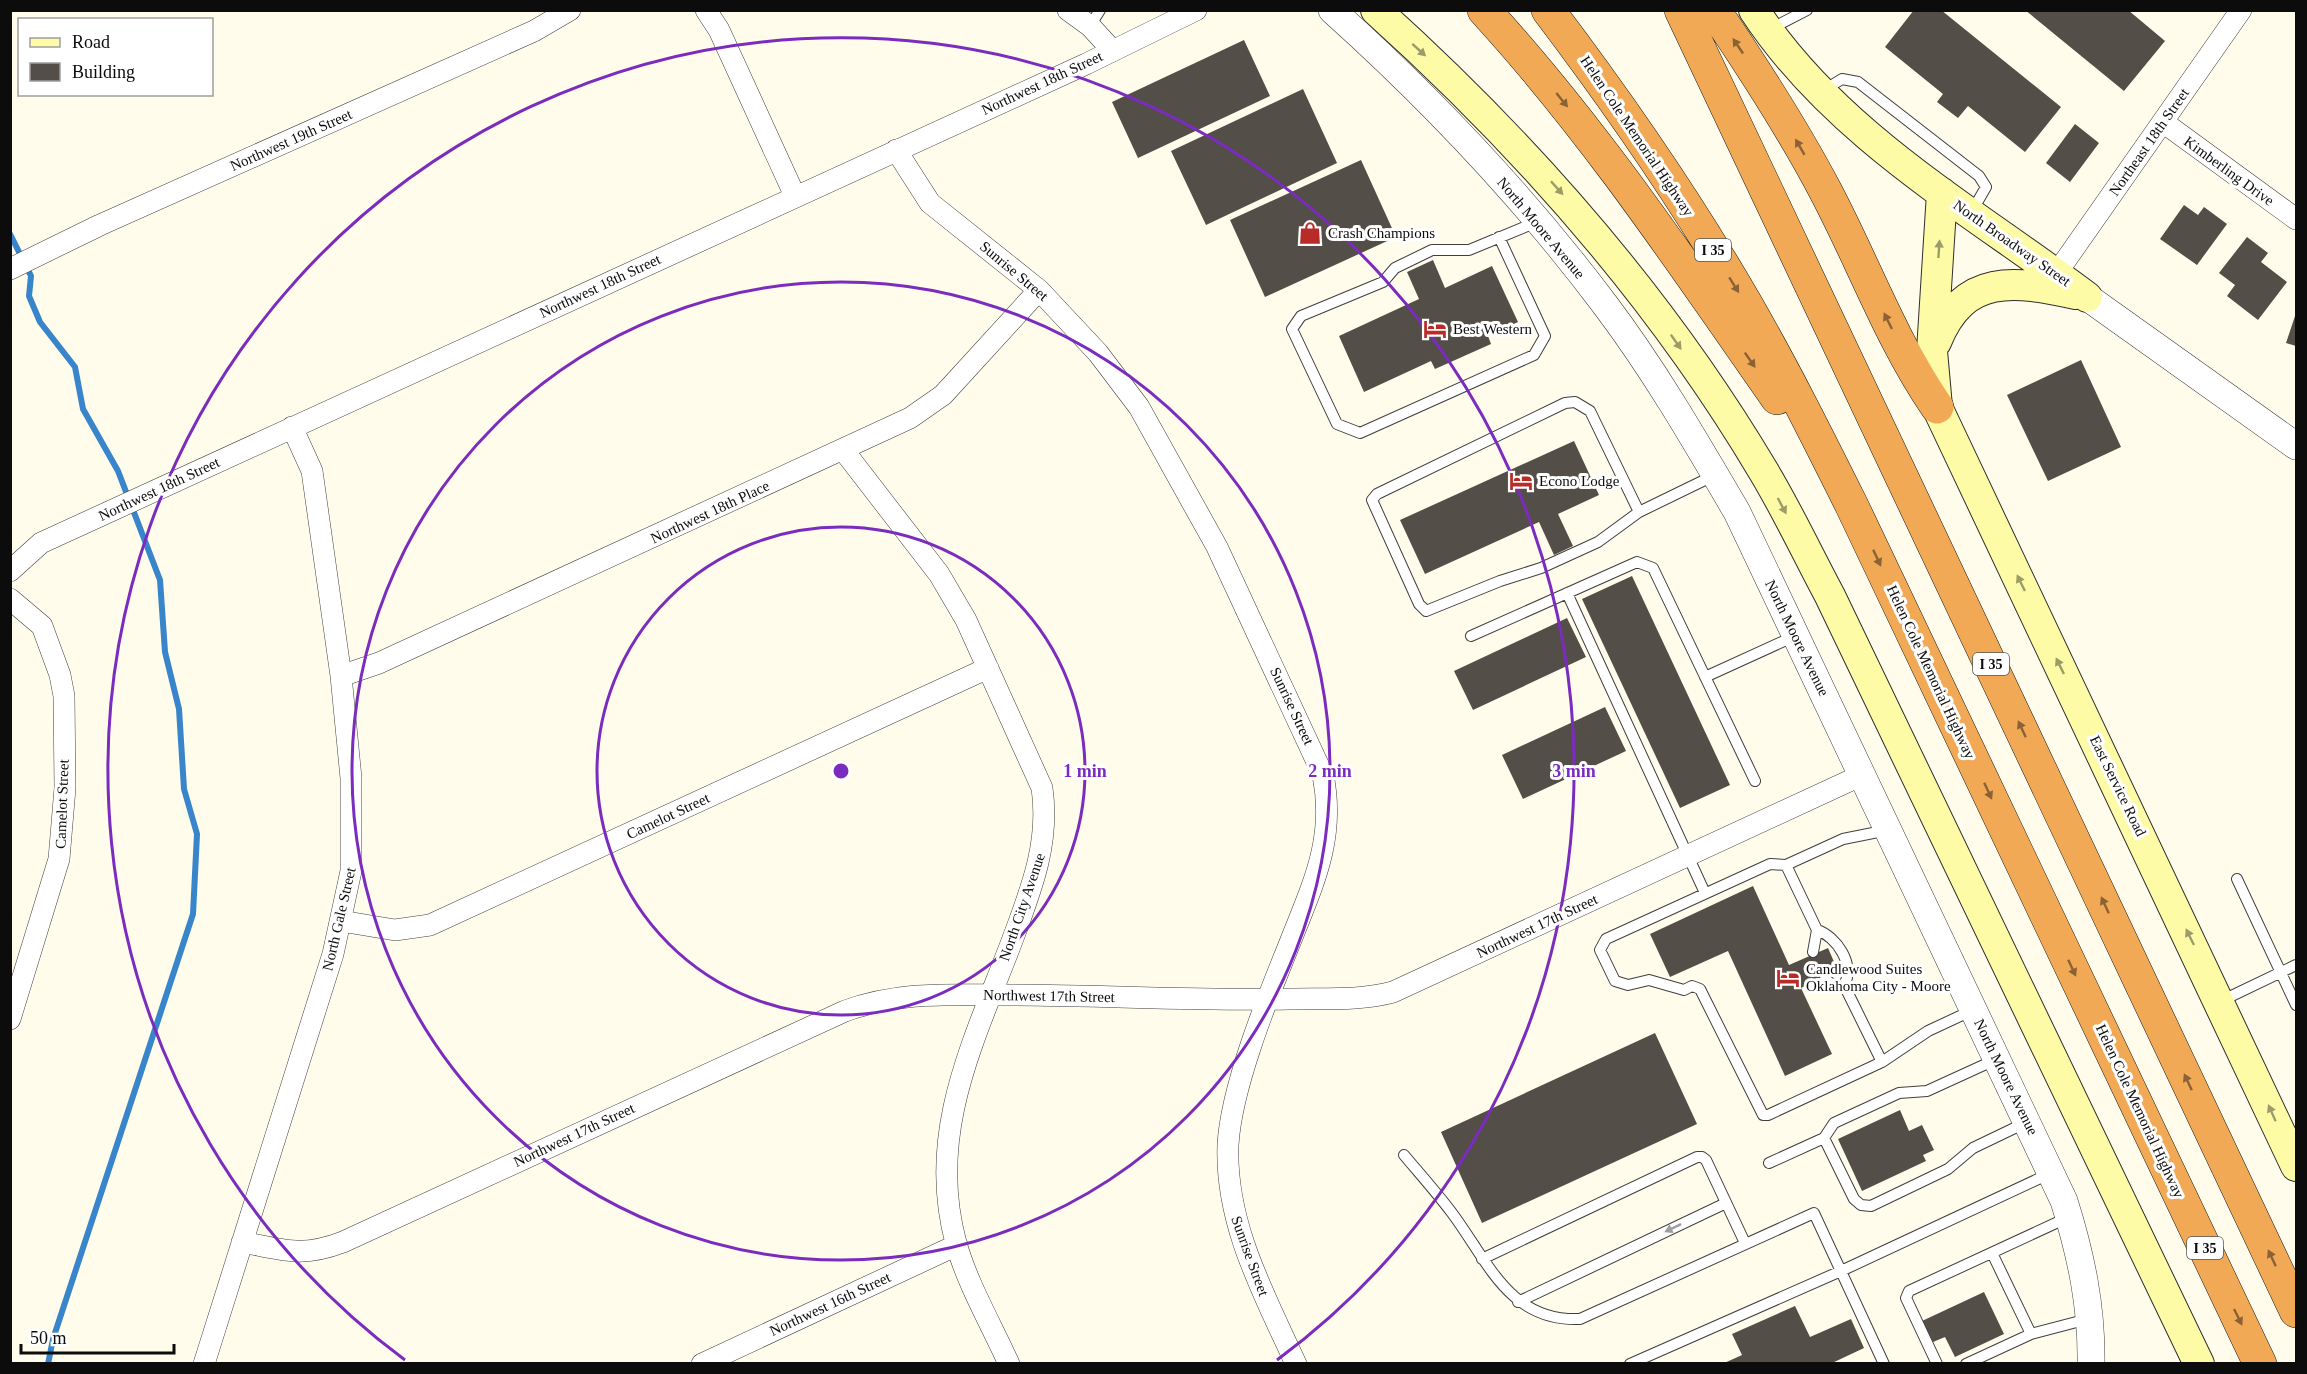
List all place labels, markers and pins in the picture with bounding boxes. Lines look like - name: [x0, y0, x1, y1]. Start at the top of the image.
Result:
- shop icon: Crash Champions: [1297, 220, 1323, 246]
- place label: Crash Champions: [1328, 225, 1435, 241]
- hotel icon: Best Western: [1422, 316, 1448, 342]
- place label: Best Western: [1453, 321, 1532, 337]
- hotel icon: Econo Lodge: [1508, 468, 1534, 494]
- place label: Econo Lodge: [1539, 473, 1620, 489]
- centre of rings: [831, 761, 851, 781]
- place label: Candlewood Suites Oklahoma City - Moore: [1806, 961, 1951, 994]
- hotel icon: Candlewood Suites Oklahoma City - Moore: [1775, 965, 1801, 991]

